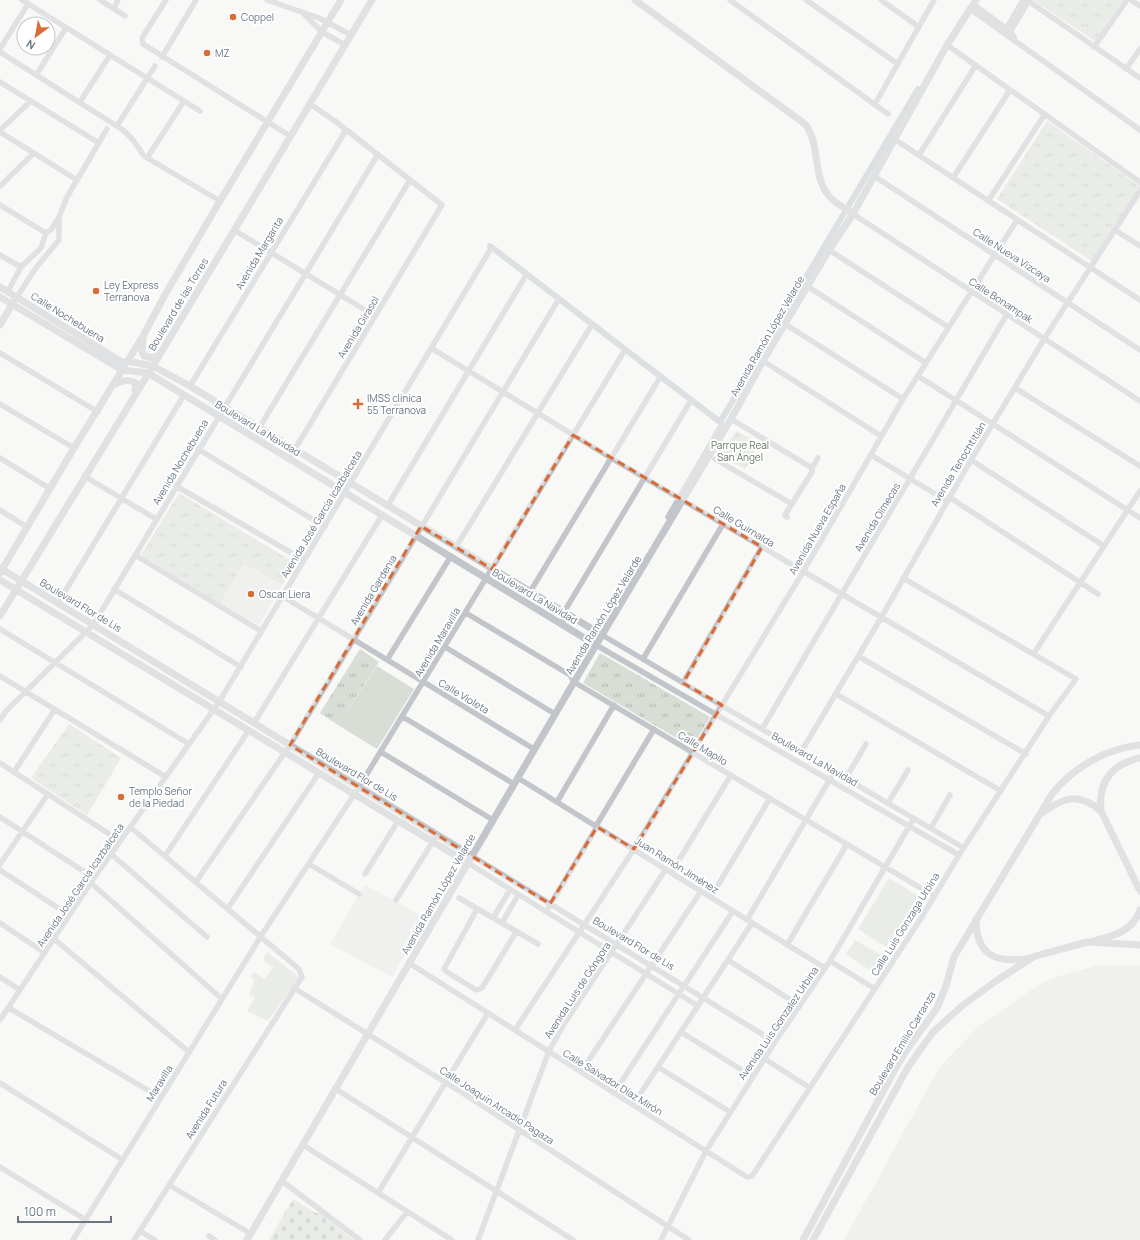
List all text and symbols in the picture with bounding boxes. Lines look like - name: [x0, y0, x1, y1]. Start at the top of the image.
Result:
- place label: Coppel: [241, 10, 274, 24]
- marker: Coppel: [228, 12, 238, 22]
- north arrow: [16, 16, 56, 56]
- text: N: [23, 36, 38, 53]
- place label: MZ: [215, 46, 230, 60]
- marker: MZ: [202, 48, 212, 58]
- street label: Avenida Margarita: [232, 214, 286, 292]
- street label: Calle Nueva Vizcaya: [970, 224, 1054, 286]
- street label: Boulevard de las Torres: [145, 255, 211, 353]
- street label: Avenida Ramón López Velarde: [727, 273, 807, 399]
- street label: Calle Bonampak: [966, 274, 1037, 327]
- place label: Ley Express Terranova: [104, 278, 159, 304]
- marker: Ley Express Terranova: [91, 286, 101, 296]
- street label: Calle Nochebuena: [29, 289, 107, 345]
- street label: Avenida Girasol: [334, 293, 382, 361]
- place label: IMSS clinica 55 Terranova: [367, 391, 426, 417]
- street label: Boulevard La Navidad: [213, 397, 303, 459]
- marker: IMSS clinica 55 Terranova: [352, 398, 364, 410]
- street label: Avenida Nochebuena: [149, 417, 211, 507]
- street label: Avenida Tenochtitlán: [927, 419, 989, 509]
- park label: Parrque Real San Ángel: [711, 438, 769, 464]
- street label: Avenida José García Icazbalceta: [277, 448, 365, 580]
- street label: Avenida Olmecas: [851, 480, 903, 554]
- street label: Avenida Nueva España: [785, 481, 849, 577]
- street label: Calle Guirnalda: [711, 502, 777, 550]
- street label: Avenida Gardenia: [346, 552, 400, 628]
- street label: Avenida Ramón López Velarde: [562, 553, 644, 677]
- street label: Boulevard La Navidad: [490, 565, 580, 627]
- street label: Boulevard Flor de Lis: [37, 575, 125, 635]
- place label: Oscar Liera: [259, 587, 310, 601]
- marker: Oscar Liera: [246, 589, 256, 599]
- street label: Avenida Maravilla: [411, 605, 463, 679]
- street label: Calle Violeta: [436, 675, 492, 717]
- street label: Calle Mapilo: [676, 728, 731, 768]
- street label: Boulevard La Navidad: [769, 729, 861, 789]
- street label: Boulevard Flor de Lis: [313, 744, 401, 804]
- place label: Templo Señor de la Piedad: [129, 784, 192, 810]
- marker: Templo Señor de la Piedad: [116, 792, 126, 802]
- street label: Avenida José García Icazbalceta: [33, 820, 127, 950]
- street label: Avenida Ramón López Velarde: [398, 831, 478, 957]
- street label: Juan Ramón Jiménez: [632, 834, 722, 896]
- street label: Calle Luis Gonzaga Urbina: [867, 870, 943, 978]
- street label: Boulevard Flor de Lis: [590, 913, 678, 973]
- street label: Avenida Luis de Góngora: [541, 939, 613, 1041]
- street label: Avenida Luis Gonzalez Urbina: [735, 963, 821, 1083]
- street label: Boulevard Emilio Carranza: [865, 989, 939, 1097]
- street label: Calle Salvador Díaz Mirón: [560, 1046, 666, 1118]
- street label: Maravilla: [142, 1062, 176, 1104]
- street label: Calle Joaquín Arcadio Pagaza: [437, 1063, 557, 1147]
- street label: Avenida Futura: [182, 1076, 230, 1142]
- scale bar: [18, 1198, 111, 1224]
- text: 100 m: [24, 1203, 56, 1220]

